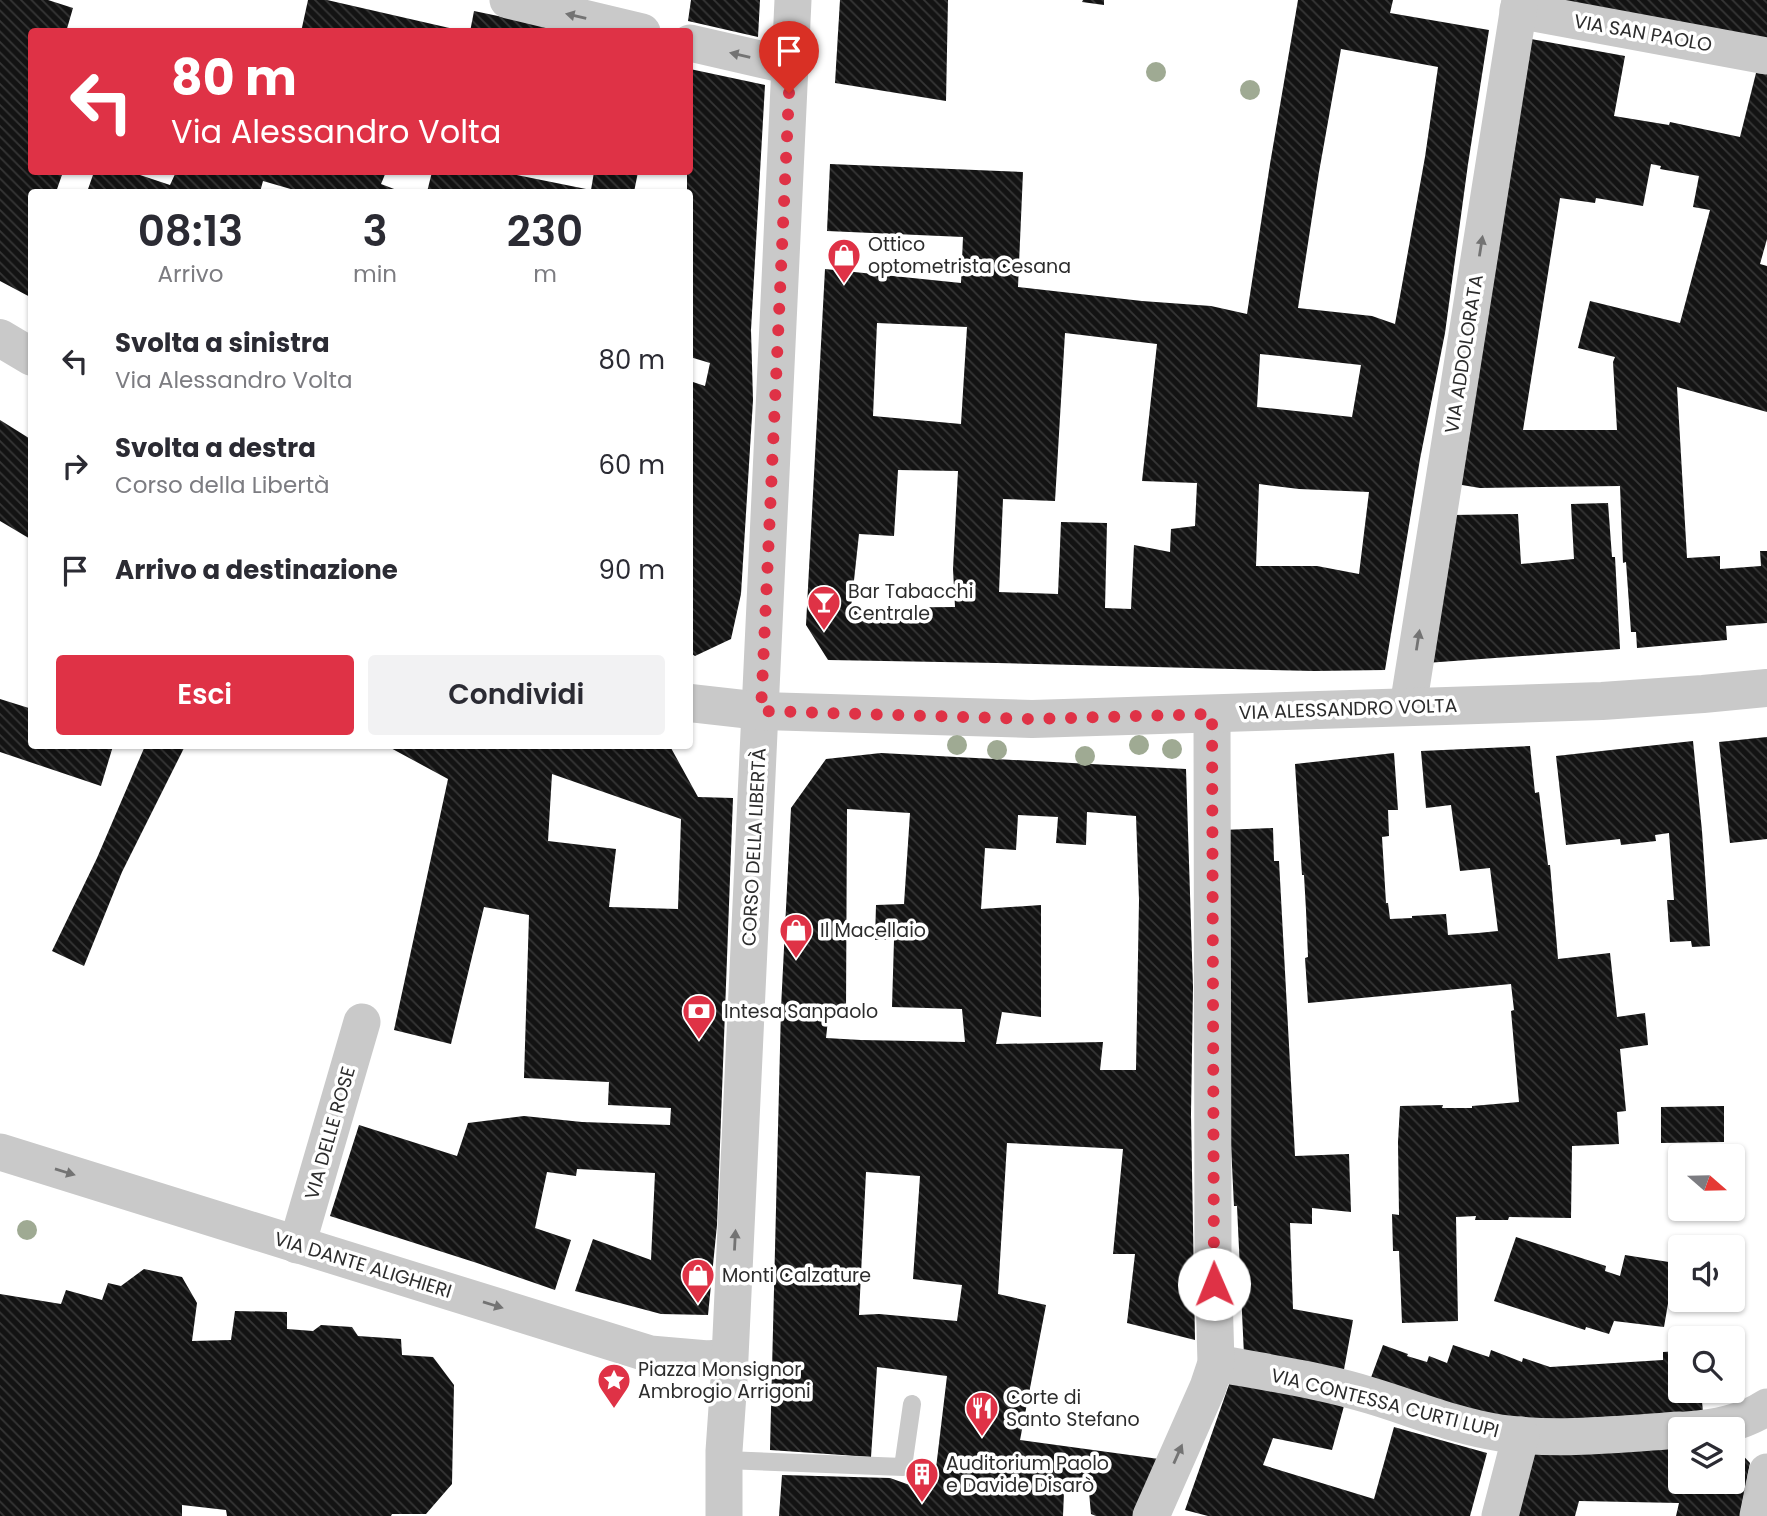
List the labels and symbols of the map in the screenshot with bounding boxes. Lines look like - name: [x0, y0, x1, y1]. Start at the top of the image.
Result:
- street label: VIA SAN PAOLO: [1572, 8, 1714, 58]
- one-way arrow: [565, 10, 587, 21]
- pin: [759, 21, 819, 93]
- one-way arrow: [729, 49, 751, 60]
- place label: Ottico optometrista Cesana: [868, 231, 1071, 280]
- one-way arrow: [1476, 235, 1487, 257]
- shop icon: Ottico optometrista Cesana: [825, 236, 863, 285]
- street label: VIA ADDOLORATA: [1438, 272, 1490, 435]
- place label: Bar Tabacchi Centrale: [848, 578, 973, 627]
- bar icon: Bar Tabacchi Centrale: [805, 583, 843, 632]
- one-way arrow: [1413, 629, 1424, 651]
- street label: VIA ALESSANDRO VOLTA: [1238, 692, 1458, 726]
- street label: CORSO DELLA LIBERTÀ: [735, 747, 773, 947]
- shop icon: Il Macellaio: [777, 911, 815, 960]
- place label: Il Macellaio: [820, 917, 926, 944]
- bank icon: Intesa Sanpaolo: [680, 992, 718, 1041]
- place label: Intesa Sanpaolo: [724, 998, 878, 1025]
- street label: VIA DELLE ROSE: [298, 1063, 362, 1203]
- north arrow: [1668, 1144, 1745, 1222]
- one-way arrow: [55, 1168, 76, 1178]
- street label: VIA DANTE ALIGHIERI: [271, 1225, 455, 1305]
- one-way arrow: [730, 1229, 741, 1251]
- position arrow: [1177, 1247, 1251, 1321]
- shop icon: Monti Calzature: [679, 1256, 717, 1305]
- place label: Monti Calzature: [722, 1262, 871, 1289]
- one-way arrow: [483, 1301, 504, 1311]
- place label: Piazza Monsignor Ambrogio Arrigoni: [638, 1356, 811, 1405]
- place icon: Piazza Monsignor Ambrogio Arrigoni: [595, 1361, 633, 1410]
- street label: VIA CONTESSA CURTI LUPI: [1268, 1362, 1502, 1444]
- place label: Corte di Santo Stefano: [1006, 1384, 1140, 1433]
- restaurant icon: Corte di Santo Stefano: [963, 1389, 1001, 1438]
- one-way arrow: [1173, 1443, 1184, 1464]
- place label: Auditorium Paolo e Davide Disarò: [946, 1450, 1109, 1499]
- building icon: Auditorium Paolo e Davide Disarò: [903, 1455, 941, 1504]

